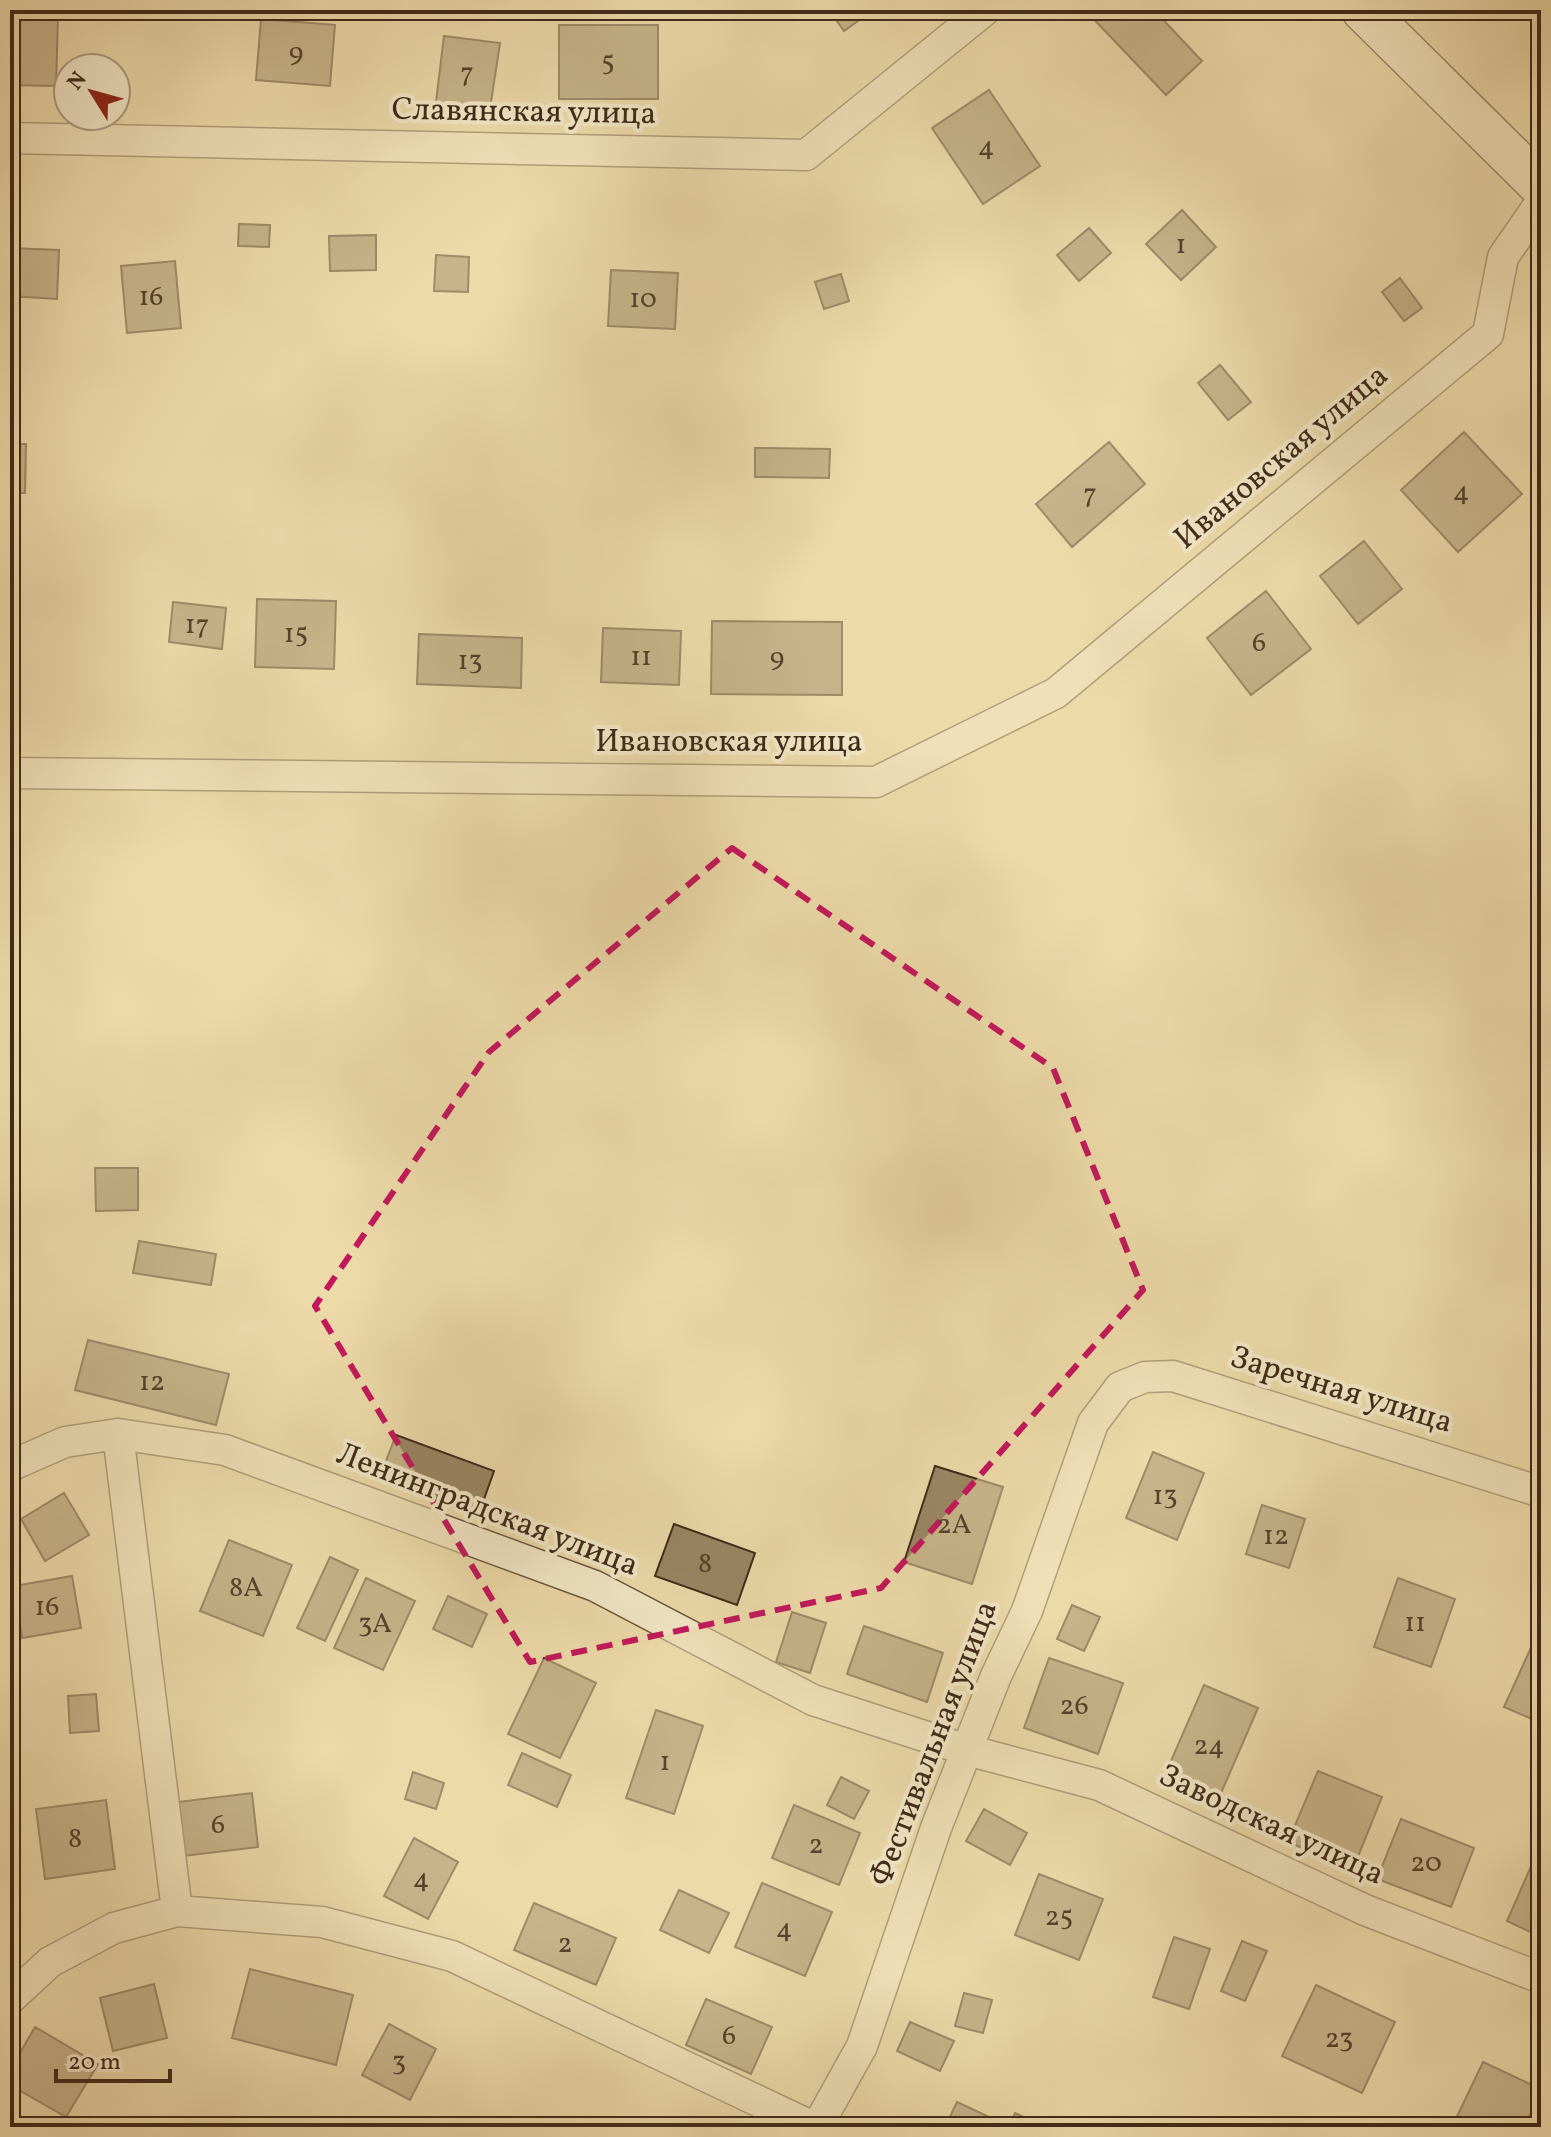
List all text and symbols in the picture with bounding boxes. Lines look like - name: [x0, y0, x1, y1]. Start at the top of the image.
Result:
- house number: 9: [289, 34, 303, 73]
- house number: 5: [601, 43, 615, 82]
- north arrow: [52, 52, 132, 132]
- house number: 7: [460, 54, 474, 93]
- text: N: [61, 66, 95, 97]
- street label: Славянская улица: [391, 89, 657, 137]
- house number: 4: [978, 128, 994, 167]
- house number: 1: [1176, 226, 1186, 265]
- house number: 16: [138, 278, 164, 317]
- house number: 10: [629, 280, 657, 319]
- street label: Ивановская улица: [1165, 355, 1399, 561]
- house number: 4: [1453, 473, 1469, 512]
- house number: 7: [1083, 475, 1097, 514]
- house number: 17: [185, 606, 209, 645]
- house number: 15: [284, 615, 308, 654]
- house number: 6: [1252, 624, 1266, 663]
- house number: 11: [630, 638, 652, 677]
- house number: 9: [770, 639, 784, 678]
- house number: 13: [457, 642, 483, 681]
- street label: Ивановская улица: [595, 721, 863, 765]
- street label: Заречная улица: [1224, 1336, 1458, 1446]
- house number: 12: [139, 1363, 165, 1402]
- street label: Ленинградская улица: [330, 1433, 644, 1589]
- house number: 13: [1152, 1477, 1178, 1516]
- house number: 2А: [937, 1506, 972, 1545]
- house number: 12: [1263, 1517, 1289, 1556]
- house number: 8: [698, 1545, 712, 1584]
- house number: 8А: [229, 1569, 263, 1608]
- house number: 16: [34, 1588, 60, 1627]
- street label: Фестивальная улица: [860, 1595, 1010, 1893]
- house number: 11: [1404, 1604, 1426, 1643]
- house number: 3А: [358, 1605, 392, 1644]
- house number: 26: [1059, 1687, 1089, 1726]
- house number: 24: [1194, 1727, 1224, 1766]
- house number: 1: [660, 1743, 670, 1782]
- street label: Заводская улица: [1151, 1754, 1391, 1898]
- house number: 6: [211, 1806, 225, 1845]
- house number: 8: [68, 1820, 82, 1859]
- house number: 2: [808, 1826, 824, 1865]
- house number: 20: [1410, 1844, 1442, 1883]
- house number: 4: [413, 1860, 429, 1899]
- house number: 25: [1045, 1898, 1073, 1937]
- house number: 4: [776, 1910, 792, 1949]
- house number: 2: [557, 1925, 573, 1964]
- house number: 6: [722, 2017, 736, 2056]
- house number: 23: [1325, 2020, 1353, 2059]
- scale bar: [56, 2033, 170, 2083]
- house number: 3: [392, 2043, 406, 2082]
- text: 20 m: [68, 2046, 121, 2080]

